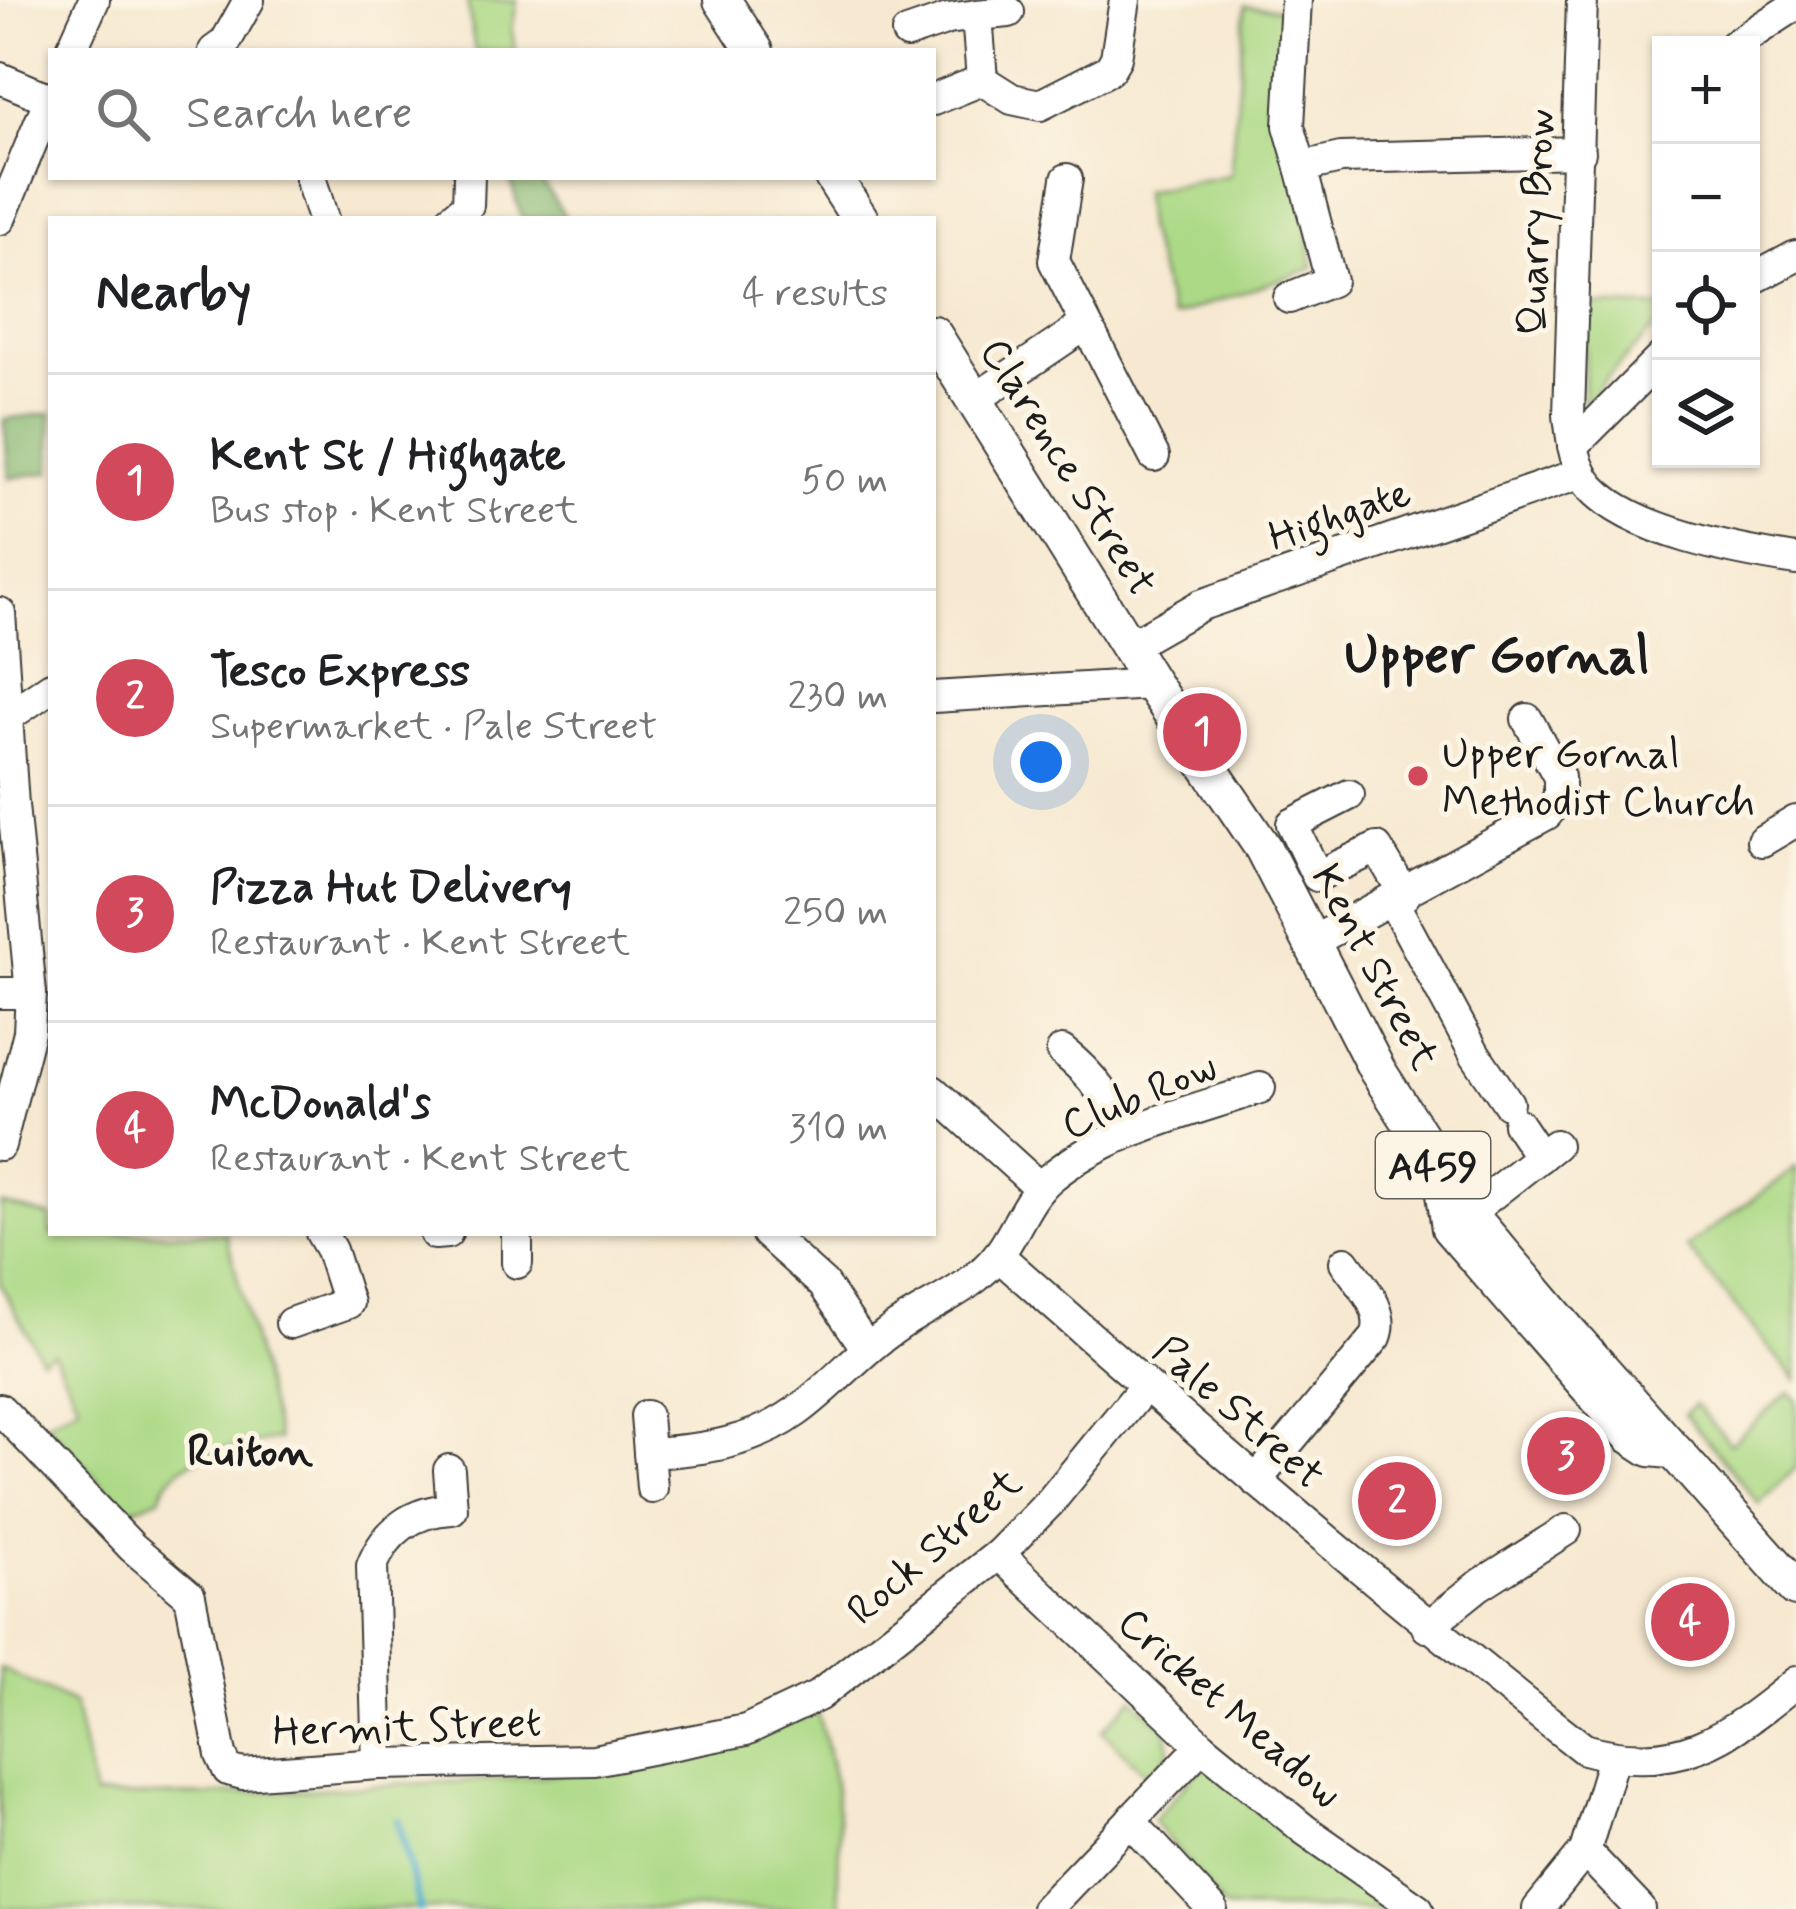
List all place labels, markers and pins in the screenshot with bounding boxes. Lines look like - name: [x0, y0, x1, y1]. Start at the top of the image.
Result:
- pin: 1: [1163, 687, 1241, 777]
- place label: Upper Gornal Methodist Church: [1442, 728, 1755, 831]
- marker: Upper Gornal Methodist Church: [1405, 763, 1431, 789]
- pin: 3: [1527, 1411, 1605, 1501]
- pin: 2: [1358, 1456, 1436, 1546]
- pin: 4: [1651, 1577, 1729, 1667]

